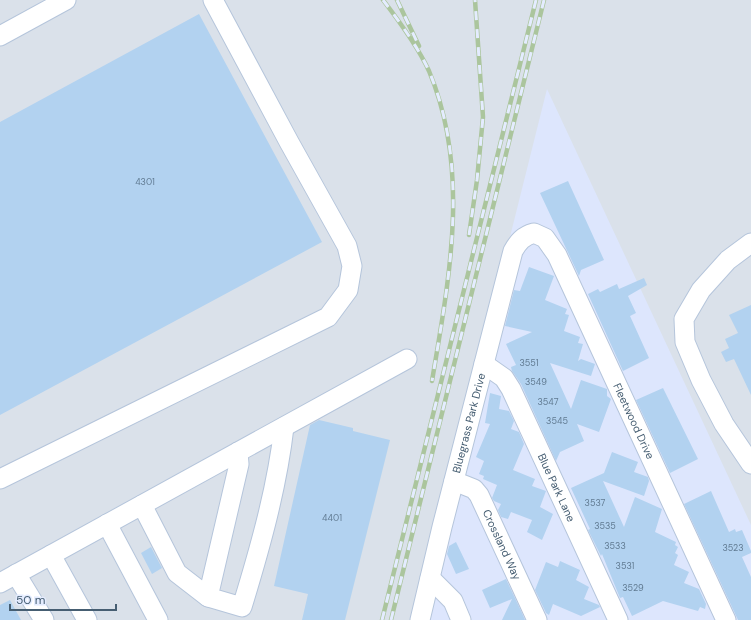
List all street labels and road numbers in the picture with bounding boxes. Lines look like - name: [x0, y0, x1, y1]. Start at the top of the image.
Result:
- street label: Bluegrass Park Drive: [449, 372, 488, 474]
- street label: Fleetwood Drive: [610, 381, 658, 461]
- street label: Blue Park Lane: [535, 451, 578, 524]
- street label: Crossland Way: [480, 507, 524, 582]

